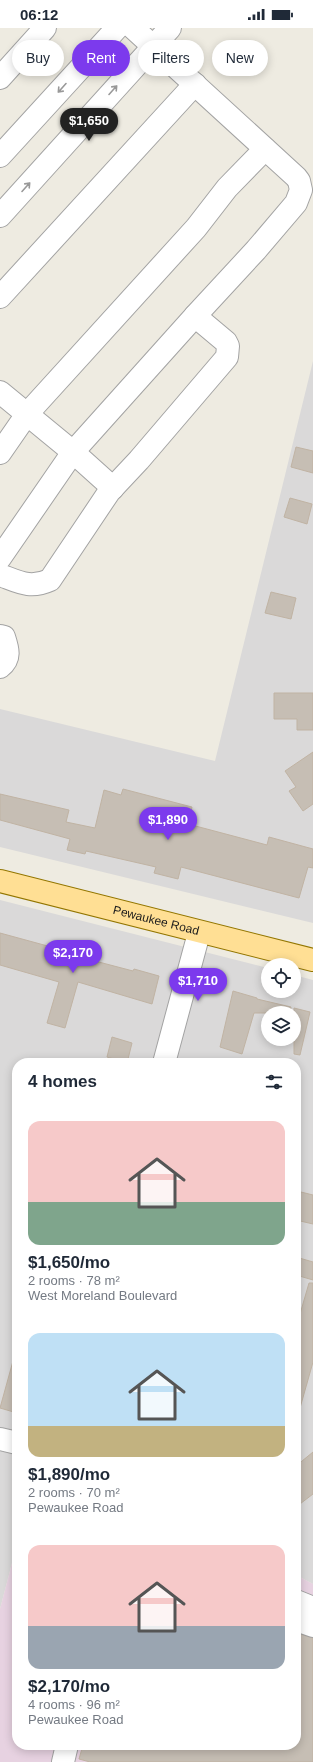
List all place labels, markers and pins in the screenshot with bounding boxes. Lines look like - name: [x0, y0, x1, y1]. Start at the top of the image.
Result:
- pin: $1,650: [56, 108, 122, 142]
- pin: $1,890: [135, 807, 201, 841]
- pin: $2,170: [40, 940, 106, 974]
- pin: $1,710: [165, 968, 231, 1002]

